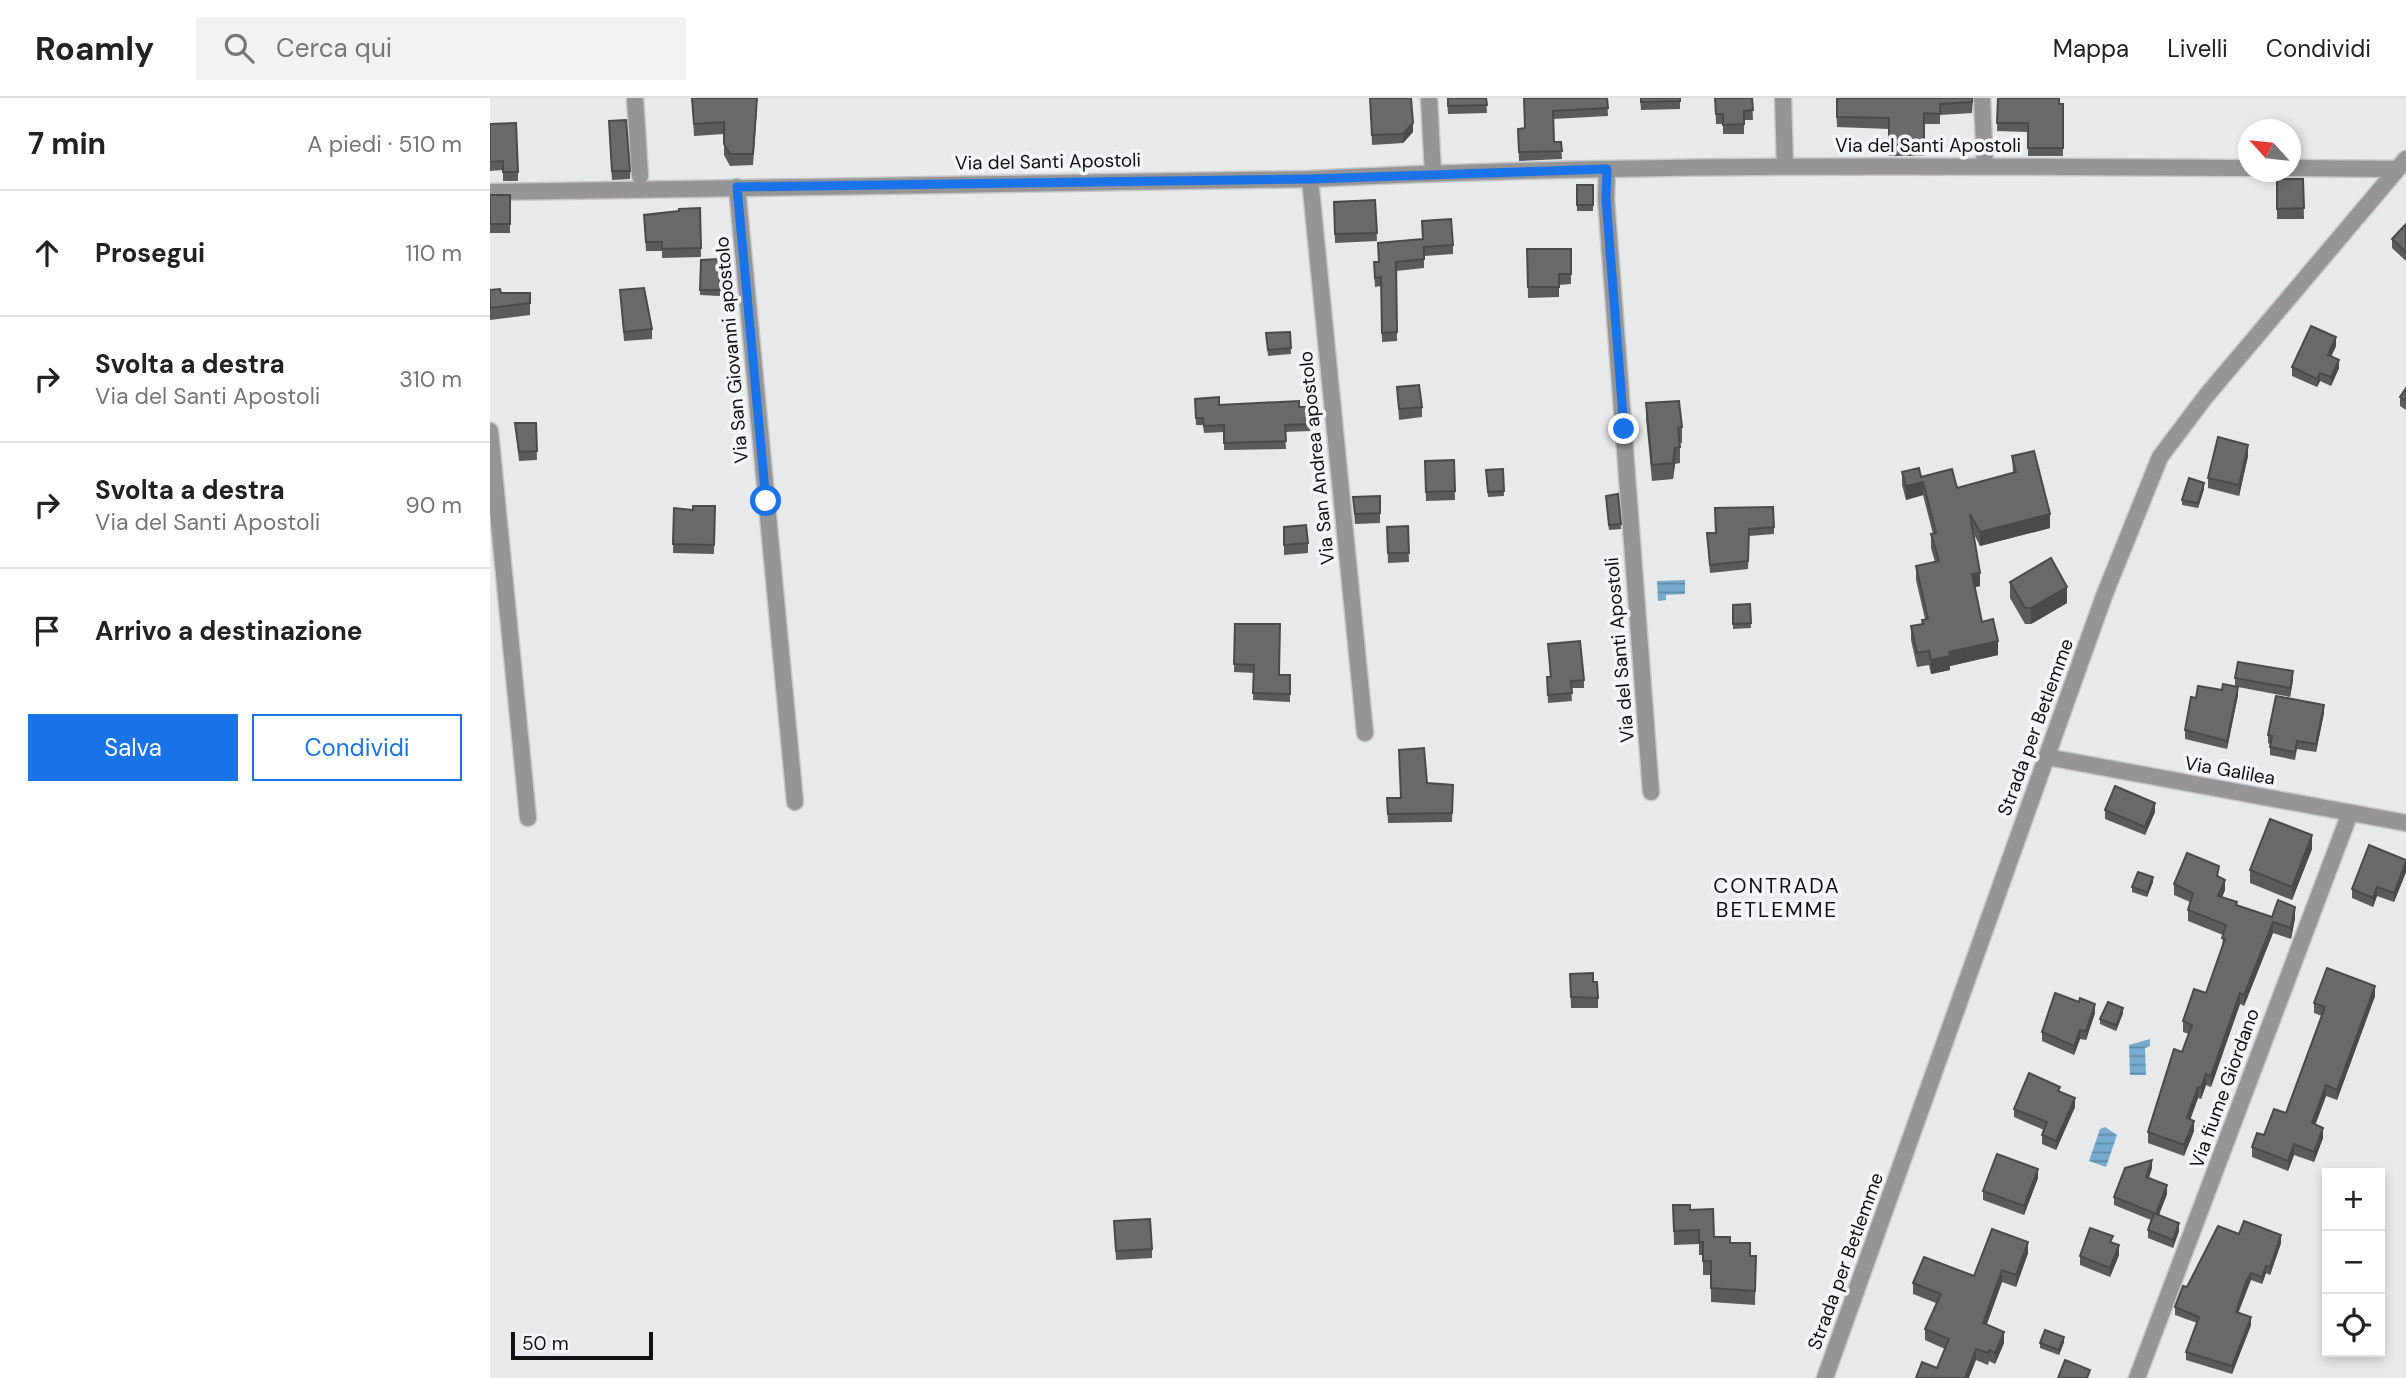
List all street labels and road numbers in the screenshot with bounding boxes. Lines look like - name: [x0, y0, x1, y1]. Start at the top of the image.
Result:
- street label: Via del Santi Apostoli: [1835, 133, 2021, 158]
- street label: Via del Santi Apostoli: [955, 147, 1141, 176]
- street label: Via San Giovanni apostolo: [709, 235, 754, 464]
- street label: Via San Andrea apostolo: [1293, 350, 1340, 566]
- street label: Via del Santi Apostoli: [1599, 556, 1640, 744]
- street label: Strada per Betlemme: [1992, 635, 2079, 819]
- street label: Via Galilea: [2183, 750, 2277, 791]
- street label: Via fiume Giordano: [2184, 1005, 2265, 1172]
- street label: Strada per Betlemme: [1802, 1169, 1889, 1353]

